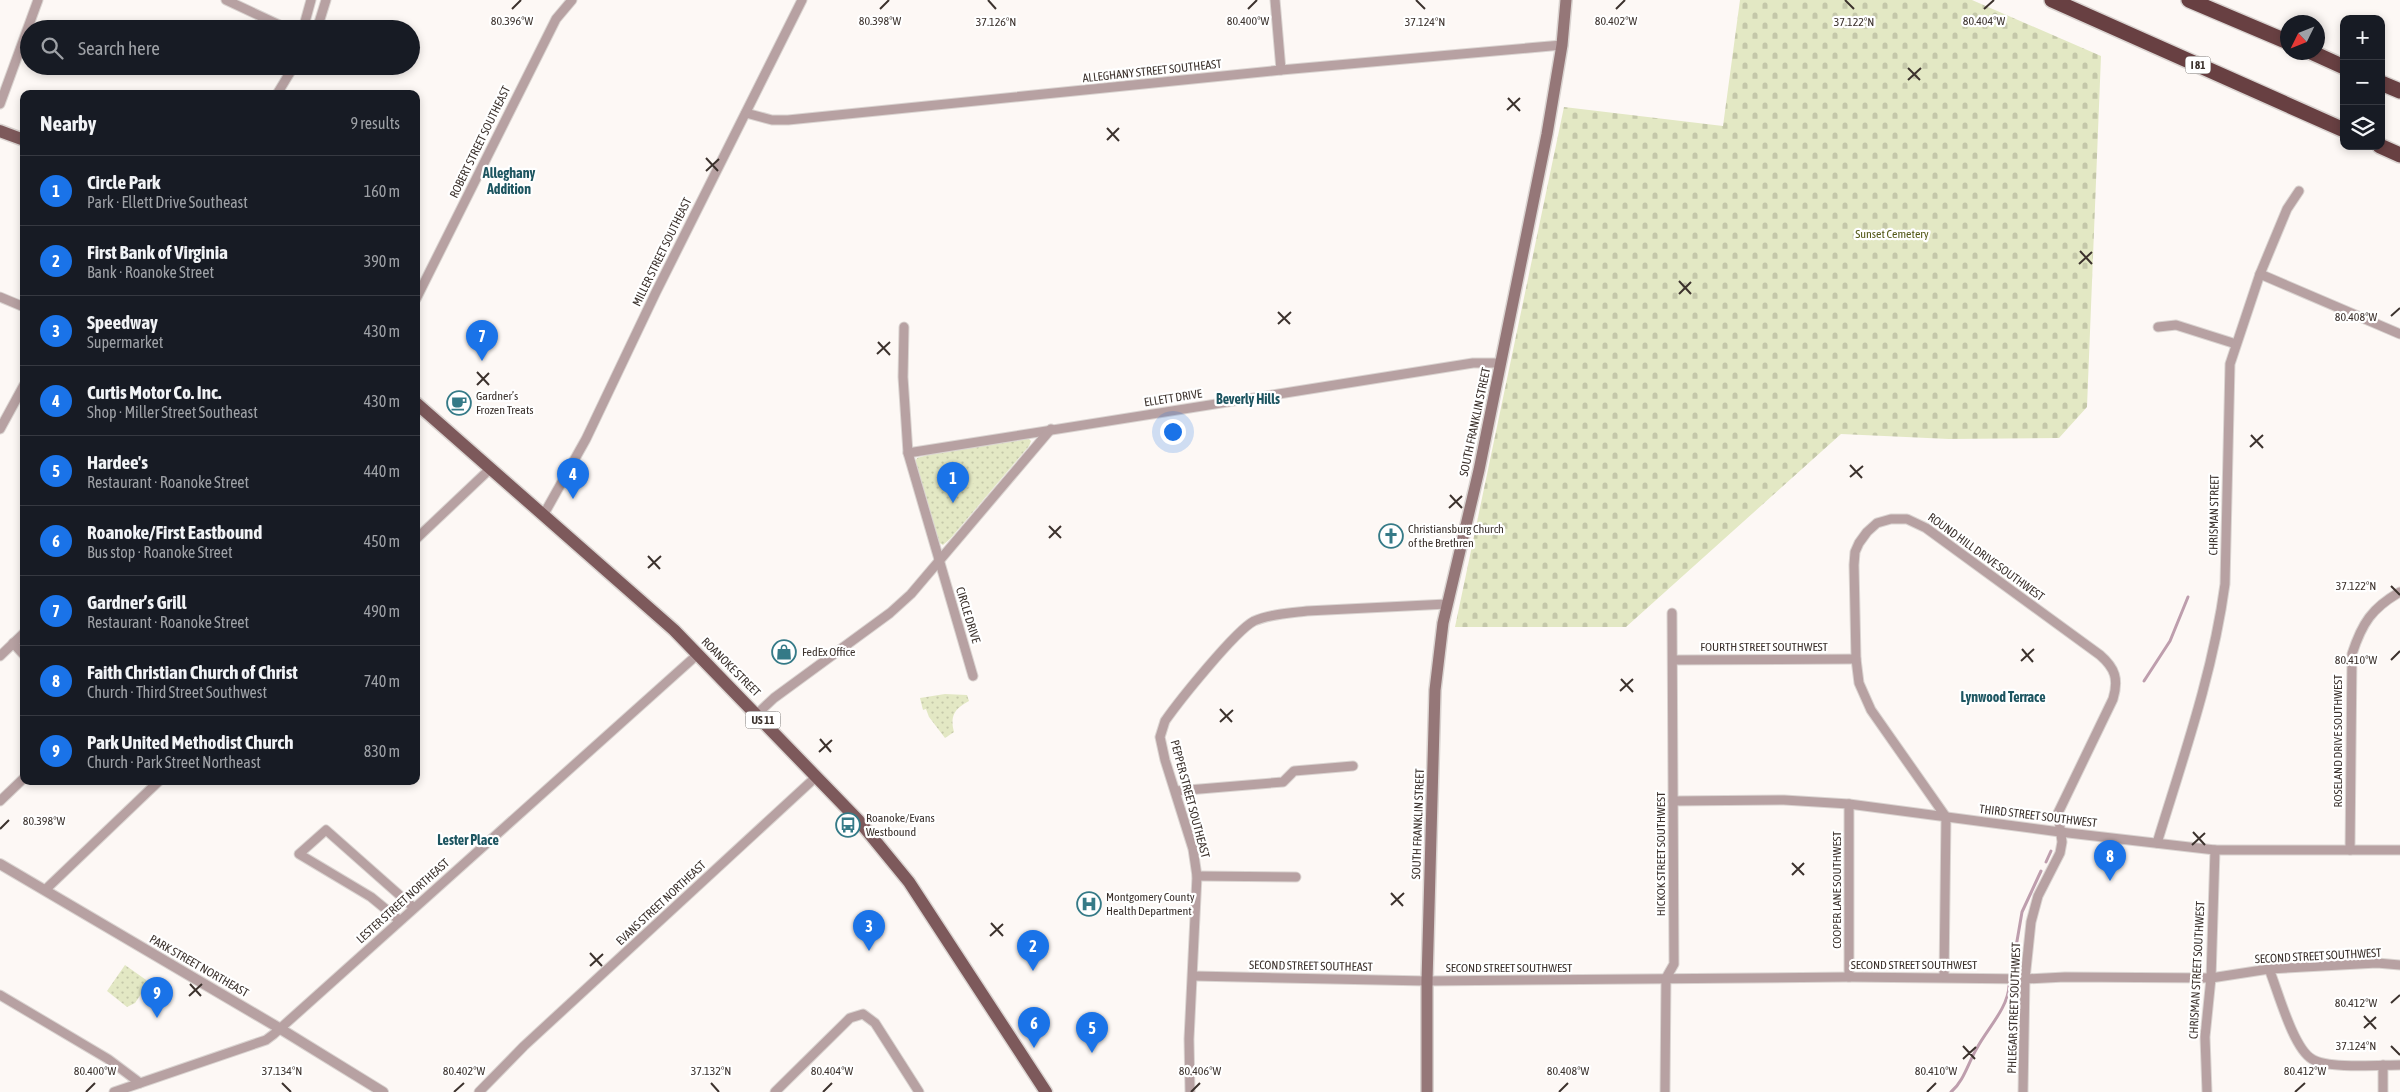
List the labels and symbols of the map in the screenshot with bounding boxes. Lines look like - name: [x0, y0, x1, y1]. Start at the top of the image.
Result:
- text: 80.396°W: [491, 14, 533, 28]
- text: 80.398°W: [859, 14, 901, 28]
- text: 80.400°W: [1227, 14, 1269, 28]
- text: 80.402°W: [1595, 14, 1637, 28]
- text: 80.404°W: [1963, 14, 2005, 28]
- text: 37.126°N: [976, 15, 1016, 29]
- text: 37.124°N: [1405, 15, 1445, 29]
- text: 37.122°N: [1834, 15, 1874, 29]
- north arrow: [2280, 15, 2325, 60]
- road number: I 81: [2186, 56, 2210, 74]
- street label: ALLEGHANY STREET SOUTHEAST: [1082, 57, 1223, 85]
- street label: ROBERT STREET SOUTHEAST: [447, 83, 514, 200]
- district label: Alleghany Addition: [482, 165, 535, 197]
- street label: MILLER STREET SOUTHEAST: [630, 195, 695, 309]
- park label: Sunset Cemetery: [1855, 227, 1929, 241]
- text: 80.408°W: [2335, 310, 2377, 324]
- pin: 7: [466, 320, 498, 361]
- street label: SOUTH FRANKLIN STREET: [1457, 366, 1494, 478]
- street label: ELLETT DRIVE: [1143, 387, 1203, 409]
- place label: Gardner’s Frozen Treats: [476, 389, 534, 417]
- cafe icon: Gardner’s Frozen Treats: [446, 390, 472, 416]
- district label: Beverly Hills: [1216, 391, 1280, 407]
- your location: [1160, 419, 1186, 445]
- pin: 4: [557, 458, 589, 499]
- pin: 1: [937, 462, 969, 503]
- street label: CHRISMAN STREET: [2206, 474, 2222, 556]
- street label: ROUND HILL DRIVE SOUTHWEST: [1925, 510, 2047, 604]
- place label: Christiansburg Church of the Brethren: [1408, 522, 1504, 550]
- church icon: Christiansburg Church of the Brethren: [1378, 523, 1404, 549]
- text: 37.122°N: [2336, 579, 2376, 593]
- street label: CIRCLE DRIVE: [953, 585, 983, 645]
- street label: ROANOKE STREET: [699, 635, 764, 700]
- shop icon: FedEx Office: [771, 639, 797, 665]
- street label: FOURTH STREET SOUTHWEST: [1700, 640, 1829, 654]
- place label: FedEx Office: [802, 645, 855, 659]
- text: 80.410°W: [2335, 653, 2377, 667]
- street label: ROSELAND DRIVE SOUTHWEST: [2331, 674, 2345, 807]
- district label: Lynwood Terrace: [1960, 689, 2046, 705]
- road number: US 11: [746, 712, 780, 728]
- street label: PEPPER STREET SOUTHEAST: [1167, 738, 1213, 860]
- street label: SOUTH FRANKLIN STREET: [1409, 768, 1427, 880]
- street label: HICKOK STREET SOUTHWEST: [1654, 791, 1668, 916]
- street label: THIRD STREET SOUTHWEST: [1978, 802, 2098, 830]
- place label: Roanoke/Evans Westbound: [866, 811, 935, 839]
- bus stop icon: Roanoke/Evans Westbound: [835, 812, 861, 838]
- text: 80.398°W: [23, 814, 65, 828]
- street label: COOPER LANE SOUTHWEST: [1830, 830, 1844, 949]
- district label: Lester Place: [437, 832, 499, 848]
- pin: 8: [2094, 840, 2126, 881]
- street label: LESTER STREET NORTHEAST: [354, 855, 453, 946]
- street label: EVANS STREET NORTHEAST: [613, 857, 709, 948]
- place label: Montgomery County Health Department: [1106, 890, 1195, 918]
- hospital icon: Montgomery County Health Department: [1076, 891, 1102, 917]
- street label: CHRISMAN STREET SOUTHWEST: [2186, 900, 2208, 1039]
- pin: 3: [853, 910, 885, 951]
- pin: 2: [1017, 930, 1049, 971]
- street label: PARK STREET NORTHEAST: [147, 932, 252, 1000]
- street label: PHLEGAR STREET SOUTHWEST: [2005, 941, 2023, 1074]
- street label: SECOND STREET SOUTHWEST: [2254, 946, 2382, 966]
- street label: SECOND STREET SOUTHEAST: [1249, 958, 1374, 974]
- street label: SECOND STREET SOUTHWEST: [1851, 958, 1978, 972]
- street label: SECOND STREET SOUTHWEST: [1446, 961, 1573, 975]
- pin: 9: [141, 977, 173, 1018]
- text: 80.412°W: [2335, 996, 2377, 1010]
- pin: 6: [1018, 1007, 1050, 1048]
- pin: 5: [1076, 1012, 1108, 1053]
- text: 37.124°N: [2336, 1039, 2376, 1053]
- text: 80.400°W: [74, 1064, 116, 1078]
- text: 37.134°N: [262, 1064, 302, 1078]
- text: 80.402°W: [443, 1064, 485, 1078]
- text: 37.132°N: [691, 1064, 731, 1078]
- text: 80.404°W: [811, 1064, 853, 1078]
- text: 80.406°W: [1179, 1064, 1221, 1078]
- text: 80.408°W: [1547, 1064, 1589, 1078]
- text: 80.410°W: [1915, 1064, 1957, 1078]
- text: 80.412°W: [2284, 1064, 2326, 1078]

